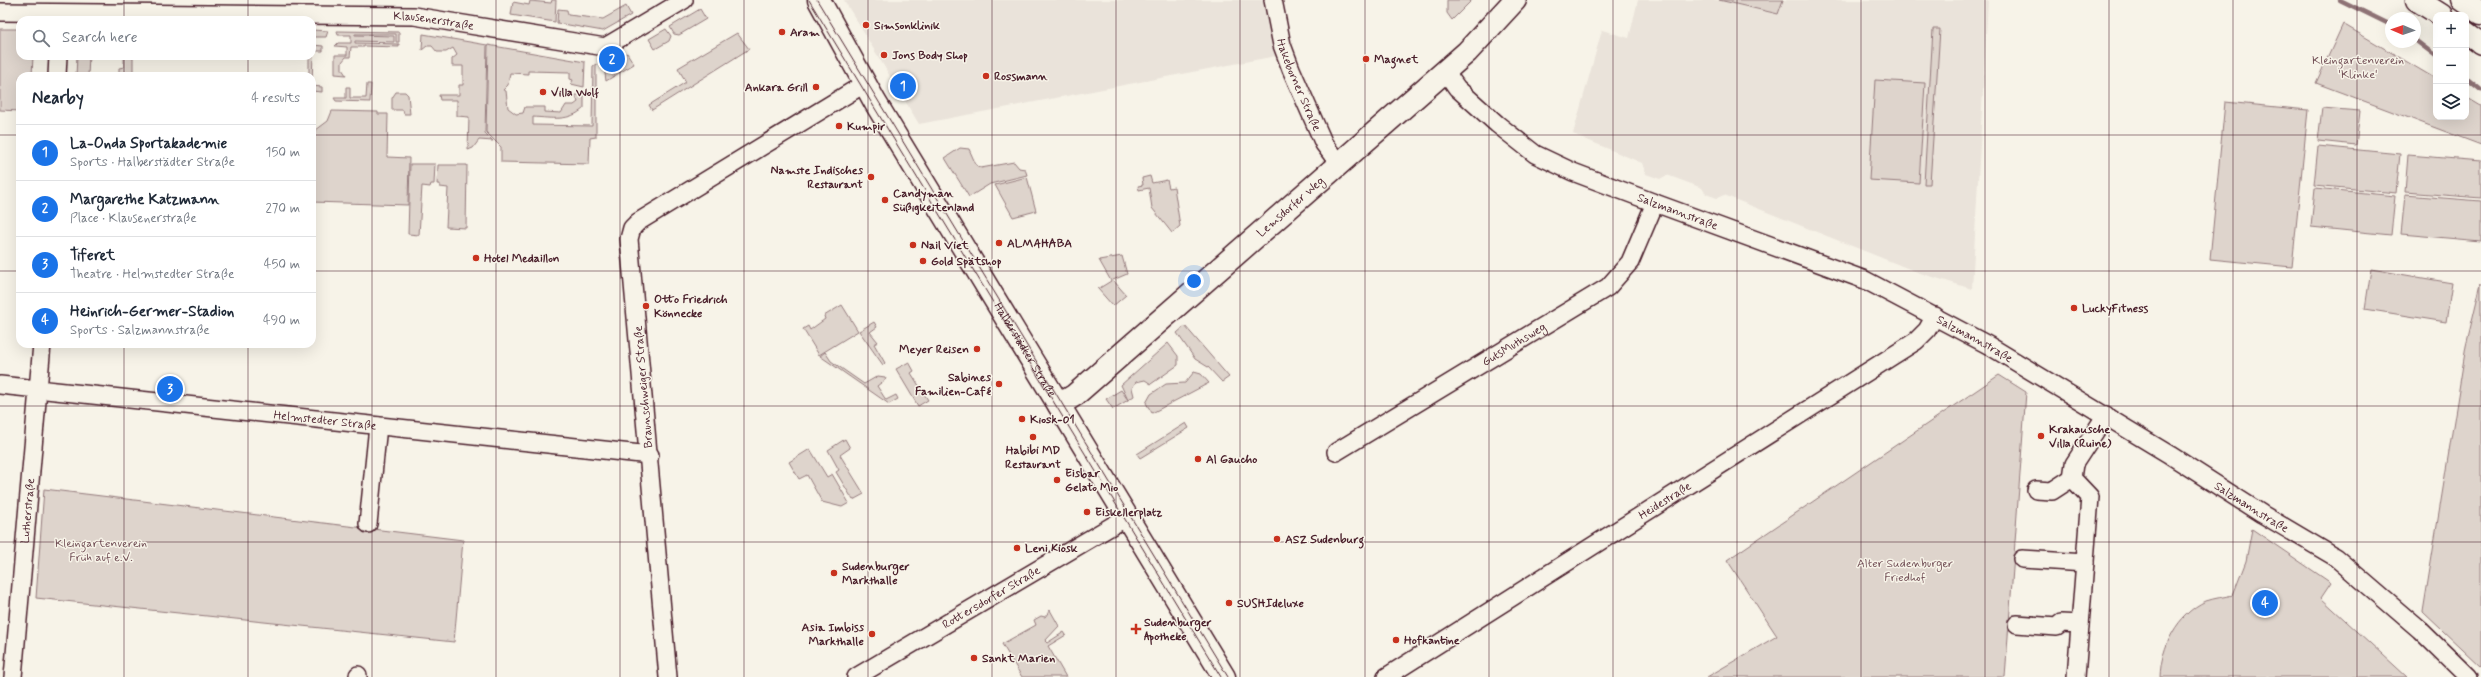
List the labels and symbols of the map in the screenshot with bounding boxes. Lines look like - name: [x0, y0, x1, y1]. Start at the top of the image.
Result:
- street label: Klausenerstraße: [393, 9, 475, 35]
- north arrow: [2385, 12, 2421, 48]
- place label: Simsonklinik: [874, 18, 940, 34]
- marker: Simsonklinik: [861, 20, 871, 30]
- place label: Aram: [790, 25, 820, 41]
- marker: Aram: [777, 27, 787, 37]
- street label: Hakeborner Straße: [1272, 37, 1324, 134]
- pin: 2: [599, 44, 625, 74]
- place label: Jons Body Shop: [892, 48, 968, 64]
- marker: Jons Body Shop: [879, 50, 889, 60]
- place label: Magnet: [1374, 52, 1419, 69]
- park label: Kleingartenverein 'Klinke': [2312, 53, 2404, 83]
- marker: Magnet: [1361, 54, 1371, 64]
- place label: Rossmann: [994, 69, 1048, 85]
- pin: 1: [890, 71, 916, 101]
- marker: Rossmann: [981, 71, 991, 81]
- place label: Ankara Grill: [745, 80, 808, 96]
- marker: Ankara Grill: [811, 82, 821, 92]
- place label: Villa Wolf: [551, 85, 599, 101]
- marker: Villa Wolf: [538, 87, 548, 97]
- place label: Kumpir: [847, 119, 885, 135]
- marker: Kumpir: [834, 121, 844, 131]
- place label: Namste Indisches Restaurant: [770, 163, 864, 193]
- marker: Namste Indisches Restaurant: [866, 172, 876, 182]
- street label: Lemsdorfer Weg: [1254, 173, 1328, 241]
- place label: Candyman Süßigkeitenland: [893, 186, 974, 216]
- street label: Salzmannstraße: [1635, 190, 1720, 234]
- marker: Candyman Süßigkeitenland: [880, 195, 890, 205]
- place label: ALMAHABA: [1007, 236, 1072, 252]
- place label: Nail Viet: [921, 238, 969, 254]
- marker: ALMAHABA: [994, 238, 1004, 248]
- marker: Nail Viet: [908, 240, 918, 250]
- place label: Hotel Medaillon: [484, 251, 560, 267]
- marker: Hotel Medaillon: [471, 253, 481, 263]
- place label: Gold Spätshop: [931, 254, 1002, 270]
- marker: Gold Spätshop: [918, 256, 928, 266]
- your location: [1184, 271, 1204, 291]
- place label: Otto Friedrich Könnecke: [654, 292, 728, 322]
- street label: Halberstädter Straße: [989, 300, 1059, 401]
- marker: Otto Friedrich Könnecke: [641, 301, 651, 311]
- place label: LuckyFitness: [2082, 301, 2149, 317]
- marker: LuckyFitness: [2069, 303, 2079, 313]
- street label: Salzmannstraße: [1933, 312, 2016, 367]
- street label: GutsMuthsweg: [1479, 319, 1549, 371]
- street label: Braunschweiger Straße: [631, 325, 657, 449]
- place label: Meyer Reisen: [899, 342, 969, 358]
- marker: Meyer Reisen: [972, 344, 982, 354]
- place label: Sabines Familien-Café: [915, 370, 992, 400]
- pin: 3: [157, 374, 183, 404]
- marker: Sabines Familien-Café: [994, 379, 1004, 389]
- street label: Helmstedter Straße: [273, 408, 377, 435]
- place label: Kiosk-01: [1030, 412, 1075, 428]
- marker: Kiosk-01: [1017, 414, 1027, 424]
- place label: Krakausche Villa (Ruine): [2049, 422, 2112, 452]
- marker: Krakausche Villa (Ruine): [2036, 431, 2046, 441]
- marker: Habibi MD Restaurant: [1028, 432, 1038, 442]
- place label: Habibi MD Restaurant: [1005, 443, 1061, 473]
- place label: Al Gaucho: [1206, 452, 1257, 468]
- marker: Al Gaucho: [1193, 454, 1203, 464]
- place label: Eisbar Gelato Mio: [1065, 466, 1118, 496]
- marker: Eisbar Gelato Mio: [1052, 475, 1062, 485]
- street label: Lutherstraße: [18, 477, 39, 544]
- street label: Heidestraße: [1636, 478, 1695, 524]
- street label: Salzmannstraße: [2211, 478, 2292, 537]
- place label: Eiskellerplatz: [1095, 505, 1162, 521]
- marker: Eiskellerplatz: [1082, 507, 1092, 517]
- place label: ASZ Sudenburg: [1285, 532, 1364, 549]
- marker: ASZ Sudenburg: [1272, 534, 1282, 544]
- park label: Kleingartenverein Früh auf e.V.: [55, 536, 147, 566]
- place label: Leni Kiosk: [1025, 541, 1078, 557]
- marker: Leni Kiosk: [1012, 543, 1022, 553]
- park label: Alter Sudenburger Friedhof: [1857, 556, 1953, 586]
- place label: Sudenburger Markthalle: [842, 559, 910, 589]
- street label: Rottersdorfer Straße: [940, 563, 1044, 633]
- marker: Sudenburger Markthalle: [829, 568, 839, 578]
- pin: 4: [2252, 588, 2278, 618]
- place label: SUSHIdeluxe: [1237, 596, 1304, 612]
- marker: SUSHIdeluxe: [1224, 598, 1234, 608]
- place label: Sudenburger Apotheke: [1144, 615, 1212, 645]
- place label: Asia Imbiss Markthalle: [802, 620, 865, 650]
- marker: Sudenburger Apotheke: [1131, 624, 1141, 634]
- marker: Asia Imbiss Markthalle: [867, 629, 877, 639]
- place label: Hofkantine: [1404, 633, 1460, 649]
- marker: Hofkantine: [1391, 635, 1401, 645]
- place label: Sankt Marien: [982, 651, 1055, 667]
- marker: Sankt Marien: [969, 653, 979, 663]

